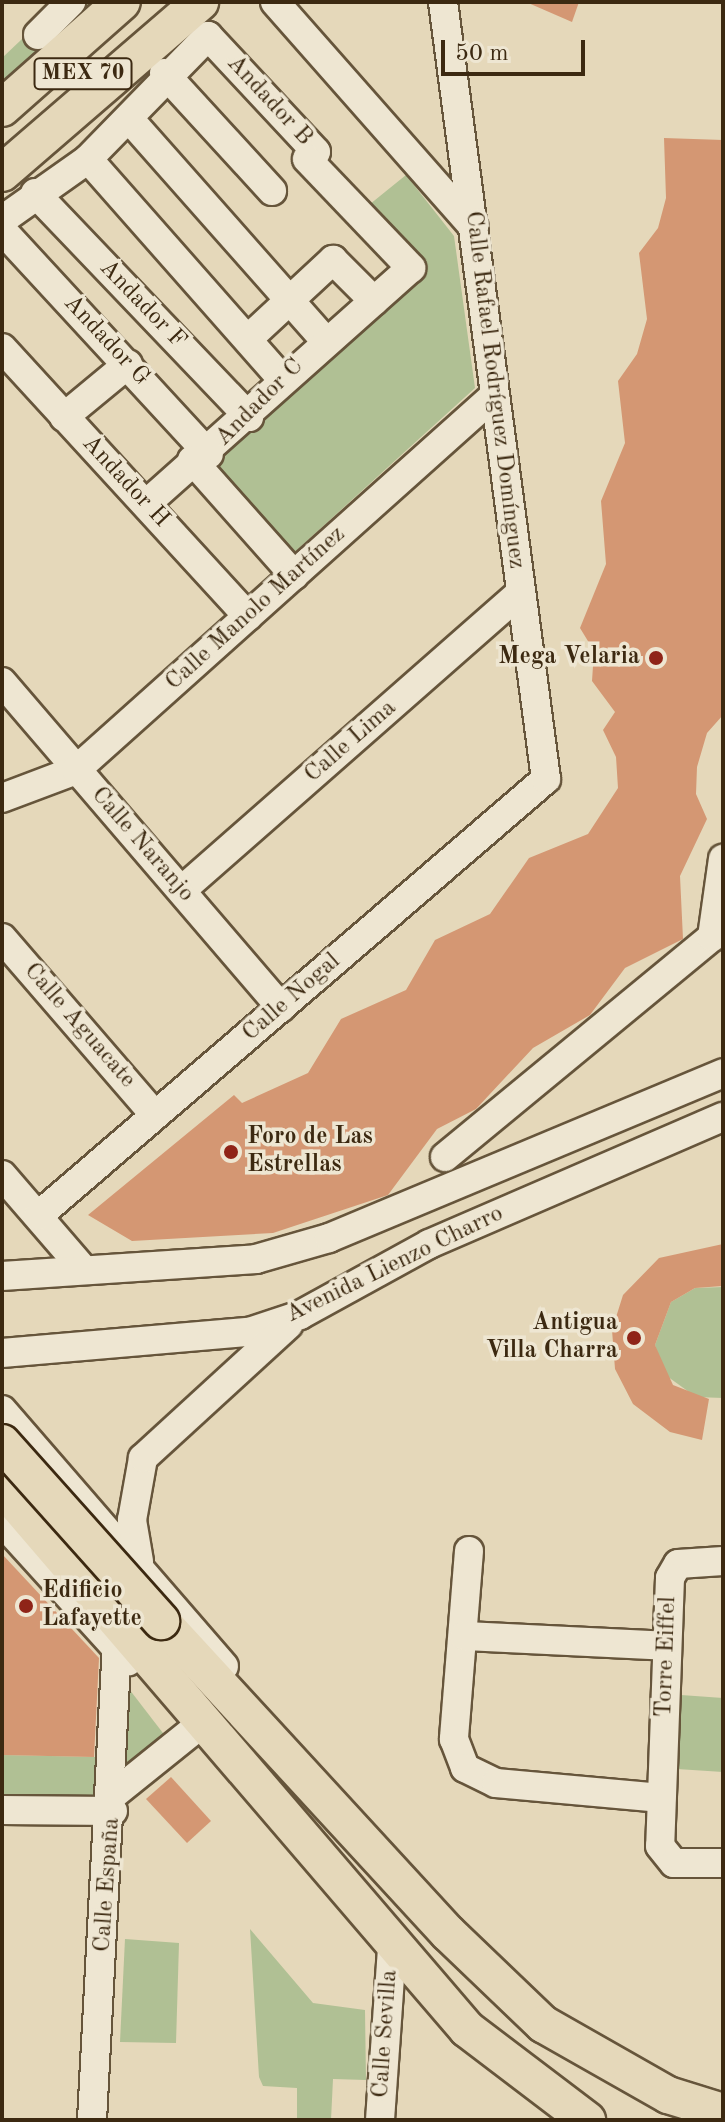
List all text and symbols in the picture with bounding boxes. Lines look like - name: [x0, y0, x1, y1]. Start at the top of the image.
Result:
- scale bar: [445, 24, 589, 74]
- text: 50 m: [455, 42, 509, 66]
- street label: Andador B: [220, 50, 318, 152]
- road number: MEX 70: [33, 56, 133, 92]
- street label: Calle Rafael Rodríguez Domínguez: [458, 209, 530, 571]
- street label: Andador F: [92, 254, 192, 356]
- street label: Andador G: [57, 290, 155, 392]
- street label: Andador C: [210, 353, 310, 453]
- street label: Andador H: [75, 430, 175, 534]
- street label: Calle Manolo Martínez: [160, 521, 352, 697]
- place label: Mega Velaria: [498, 644, 640, 672]
- marker: Mega Velaria: [647, 649, 665, 667]
- street label: Calle Lima: [299, 694, 403, 790]
- street label: Calle Naranjo: [84, 782, 200, 908]
- street label: Calle Nogal: [237, 948, 347, 1048]
- street label: Calle Aguacate: [17, 958, 141, 1094]
- place label: Foro de Las Estrellas: [247, 1124, 373, 1180]
- marker: Foro de Las Estrellas: [222, 1143, 240, 1161]
- street label: Avenida Lienzo Charro: [282, 1200, 508, 1330]
- place label: Antigua Villa Charra: [486, 1310, 618, 1366]
- marker: Antigua Villa Charra: [625, 1329, 643, 1347]
- place label: Edificio Lafayette: [42, 1578, 142, 1634]
- street label: Torre Eiffel: [650, 1596, 684, 1718]
- marker: Edificio Lafayette: [17, 1597, 35, 1615]
- street label: Calle España: [89, 1817, 127, 1953]
- street label: Calle Sevilla: [367, 1969, 405, 2099]

